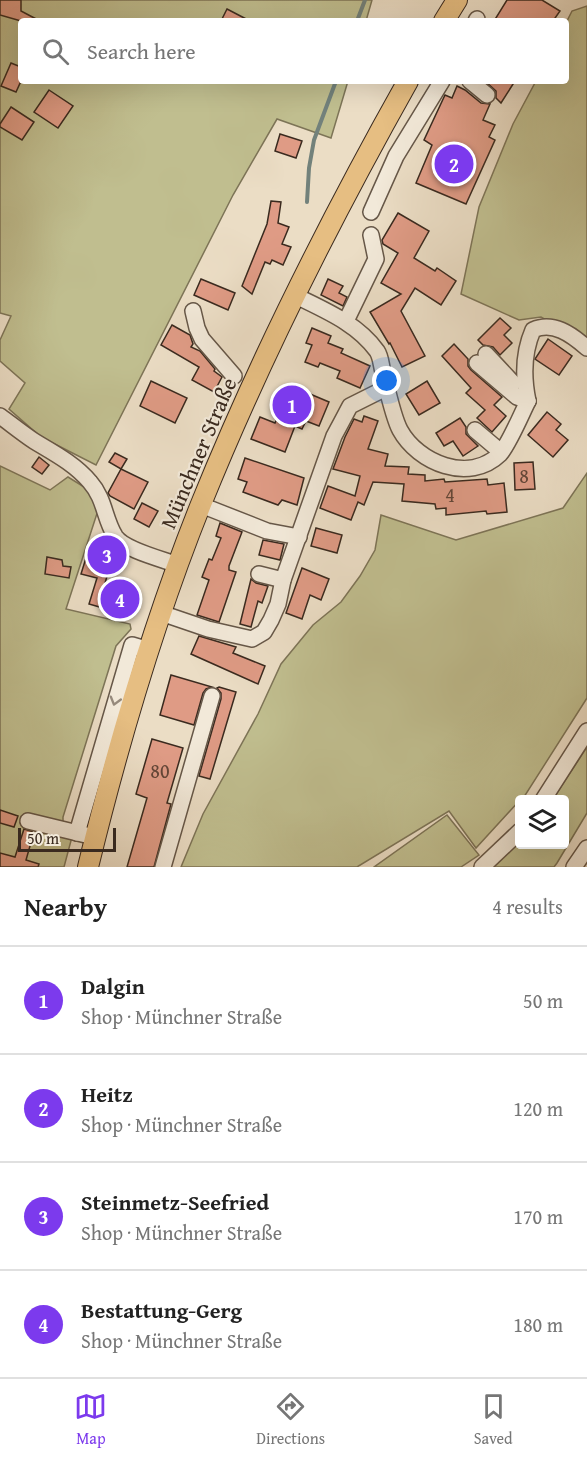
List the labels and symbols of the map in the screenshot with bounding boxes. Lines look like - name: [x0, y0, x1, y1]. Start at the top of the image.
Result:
- pin: 2: [434, 142, 474, 186]
- your location: [372, 366, 401, 395]
- street label: Münchner Straße: [152, 372, 244, 534]
- pin: 1: [272, 382, 312, 428]
- house number: 8: [519, 461, 529, 490]
- house number: 4: [445, 480, 455, 509]
- pin: 3: [88, 532, 126, 578]
- pin: 4: [100, 576, 140, 622]
- one-way arrow: [110, 695, 122, 706]
- house number: 80: [150, 756, 170, 785]
- scale bar: [18, 825, 116, 852]

